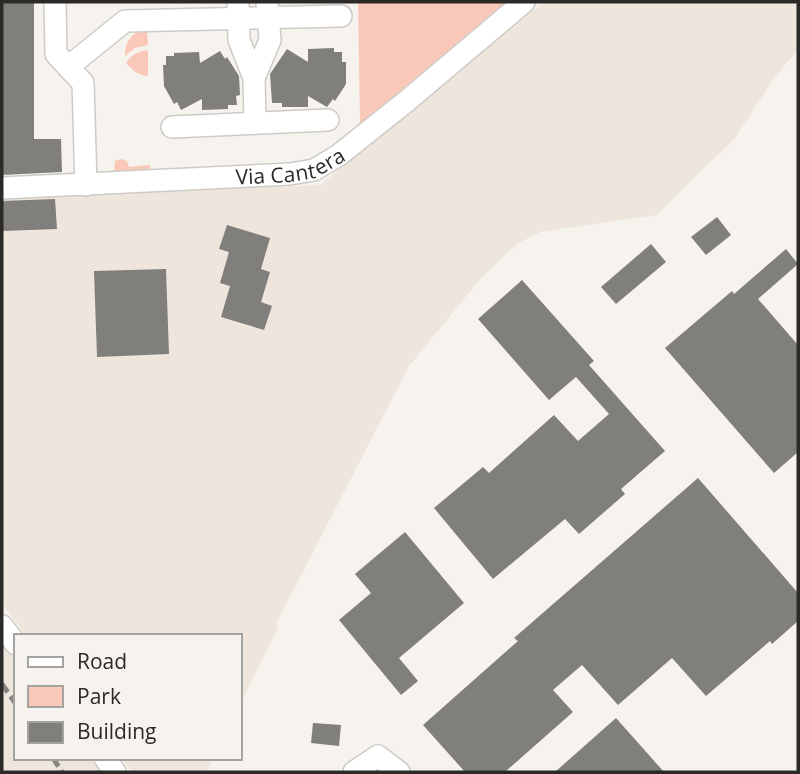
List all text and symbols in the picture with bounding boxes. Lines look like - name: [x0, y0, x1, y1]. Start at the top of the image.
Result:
- street label: Via Cantera: [235, 141, 350, 191]
- legend: [14, 634, 242, 760]
- text: Road: [77, 647, 127, 675]
- text: Park: [77, 682, 121, 710]
- text: Building: [77, 717, 156, 745]

